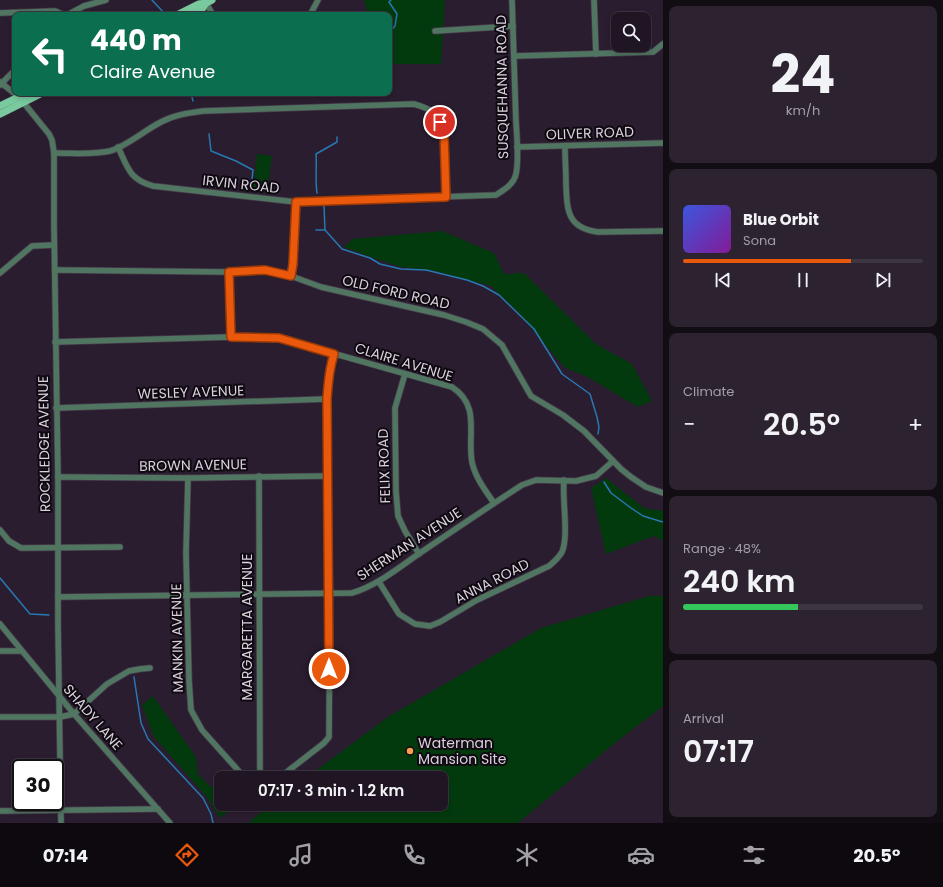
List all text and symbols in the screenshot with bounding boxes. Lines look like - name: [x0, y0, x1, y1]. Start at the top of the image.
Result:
- map controls: [611, 12, 651, 52]
- button: search: [611, 12, 651, 52]
- street label: SUSQUEHANNA ROAD: [491, 15, 513, 159]
- text: 440 m: [90, 21, 182, 60]
- icon: left: [24, 28, 76, 80]
- text: 24: [771, 38, 835, 111]
- text: Claire Avenue: [90, 59, 215, 84]
- text: km/h: [786, 101, 820, 120]
- pin: [423, 105, 457, 139]
- icon: arrive: [429, 111, 451, 133]
- street label: OLIVER ROAD: [546, 121, 635, 145]
- street label: IRVIN ROAD: [202, 170, 281, 198]
- text: Blue Orbit: [743, 209, 819, 230]
- text: Sona: [743, 231, 776, 250]
- icon: previous: [712, 269, 734, 291]
- icon: pause: [792, 269, 814, 291]
- icon: next: [872, 269, 894, 291]
- street label: OLD FORD ROAD: [340, 270, 452, 314]
- street label: CLAIRE AVENUE: [352, 338, 456, 386]
- street label: ROCKLEDGE AVENUE: [33, 376, 55, 512]
- street label: WESLEY AVENUE: [137, 380, 245, 404]
- text: Climate: [683, 382, 734, 401]
- text: 20.5°: [763, 403, 840, 446]
- text: −: [683, 409, 695, 440]
- text: +: [908, 409, 923, 440]
- street label: FELIX ROAD: [373, 428, 395, 504]
- street label: BROWN AVENUE: [139, 454, 247, 476]
- street label: SHERMAN AVENUE: [353, 503, 465, 585]
- text: Range · 48%: [683, 539, 761, 558]
- street label: MARGARETTA AVENUE: [237, 554, 257, 700]
- street label: ANNA ROAD: [451, 554, 533, 608]
- text: 240 km: [683, 560, 796, 603]
- street label: MANKIN AVENUE: [166, 583, 188, 693]
- position arrow: [308, 648, 350, 690]
- street label: SHADY LANE: [59, 680, 127, 754]
- text: Arrival: [683, 709, 724, 728]
- text: 07:17: [683, 730, 754, 773]
- place label: Waterman Mansion Site: [418, 733, 507, 769]
- marker: Waterman Mansion Site: [405, 746, 415, 756]
- speed limit sign: 30: [12, 759, 64, 811]
- text: 07:17 · 3 min · 1.2 km: [258, 780, 404, 801]
- icon: directions: [173, 841, 201, 869]
- icon: music: [287, 841, 315, 869]
- icon: phone: [400, 841, 428, 869]
- icon: climate: [513, 841, 541, 869]
- icon: car: [627, 841, 655, 869]
- icon: filters: [740, 841, 768, 869]
- text: 07:14: [43, 843, 88, 868]
- text: 20.5°: [853, 843, 900, 868]

